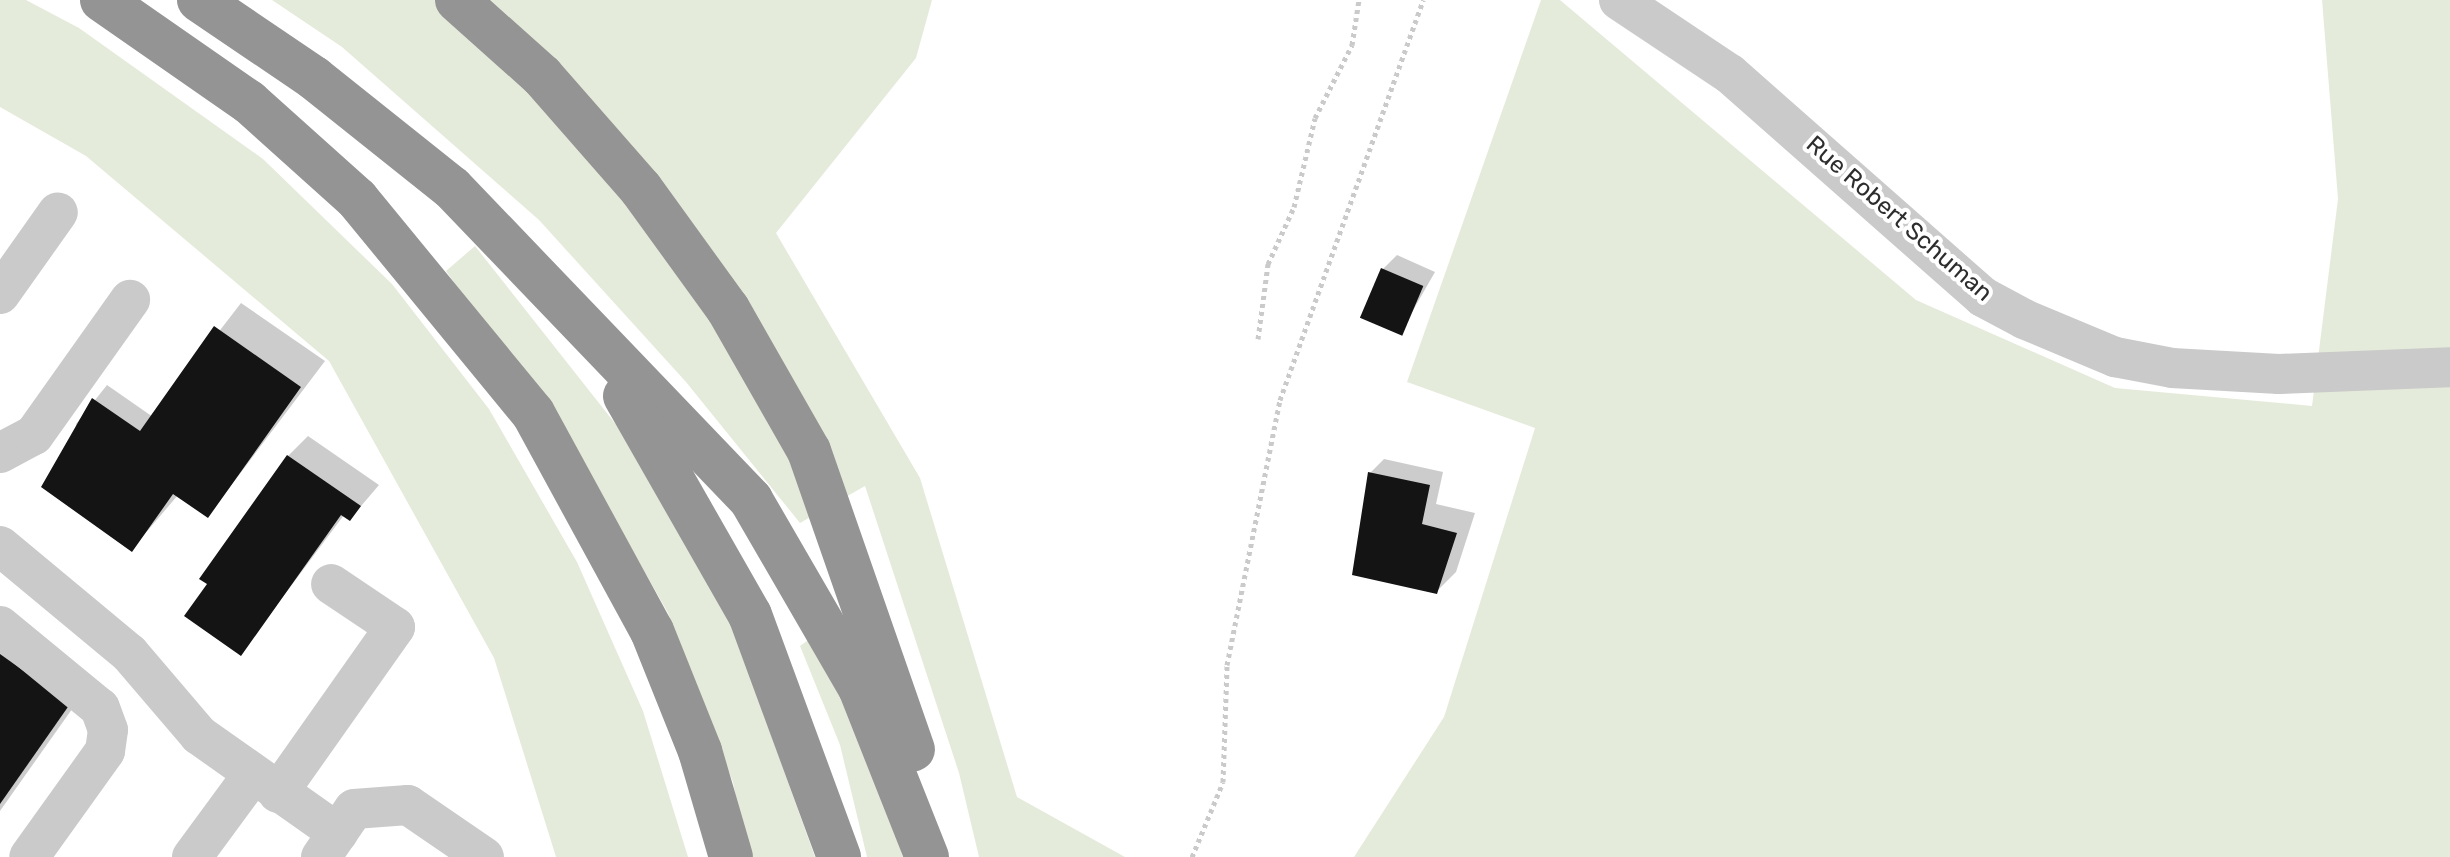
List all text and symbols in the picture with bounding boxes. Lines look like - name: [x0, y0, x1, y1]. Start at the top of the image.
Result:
- street label: Rue Robert Schuman: [1800, 130, 1998, 308]

